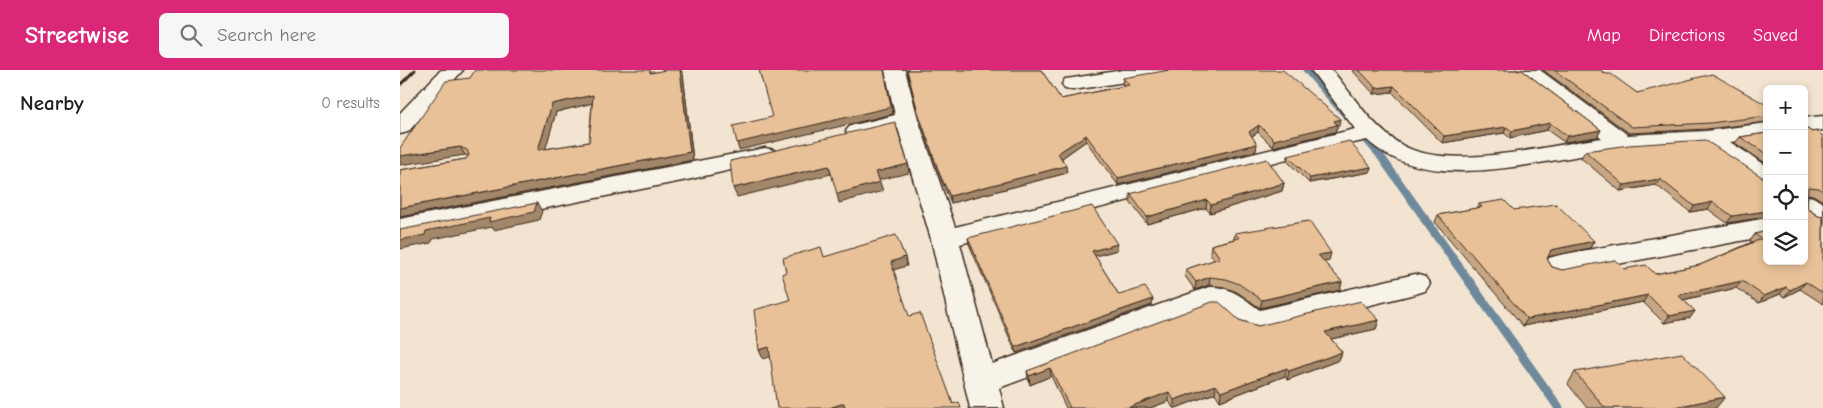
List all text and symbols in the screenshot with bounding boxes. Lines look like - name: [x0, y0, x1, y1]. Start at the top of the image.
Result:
- search box: [159, 13, 509, 58]
- text: Streetwise: [25, 21, 129, 49]
- icon: search: [177, 21, 205, 49]
- text: Search here: [217, 24, 316, 46]
- text: Map: [1587, 25, 1621, 46]
- text: Directions: [1649, 25, 1725, 46]
- text: Saved: [1753, 25, 1798, 46]
- map controls: [1763, 85, 1808, 265]
- button: +: [1763, 85, 1808, 130]
- text: Nearby: [20, 91, 84, 115]
- text: 0 results: [321, 94, 380, 112]
- button: −: [1763, 130, 1808, 175]
- button: locate: [1763, 175, 1808, 220]
- button: layers: [1763, 220, 1808, 265]

